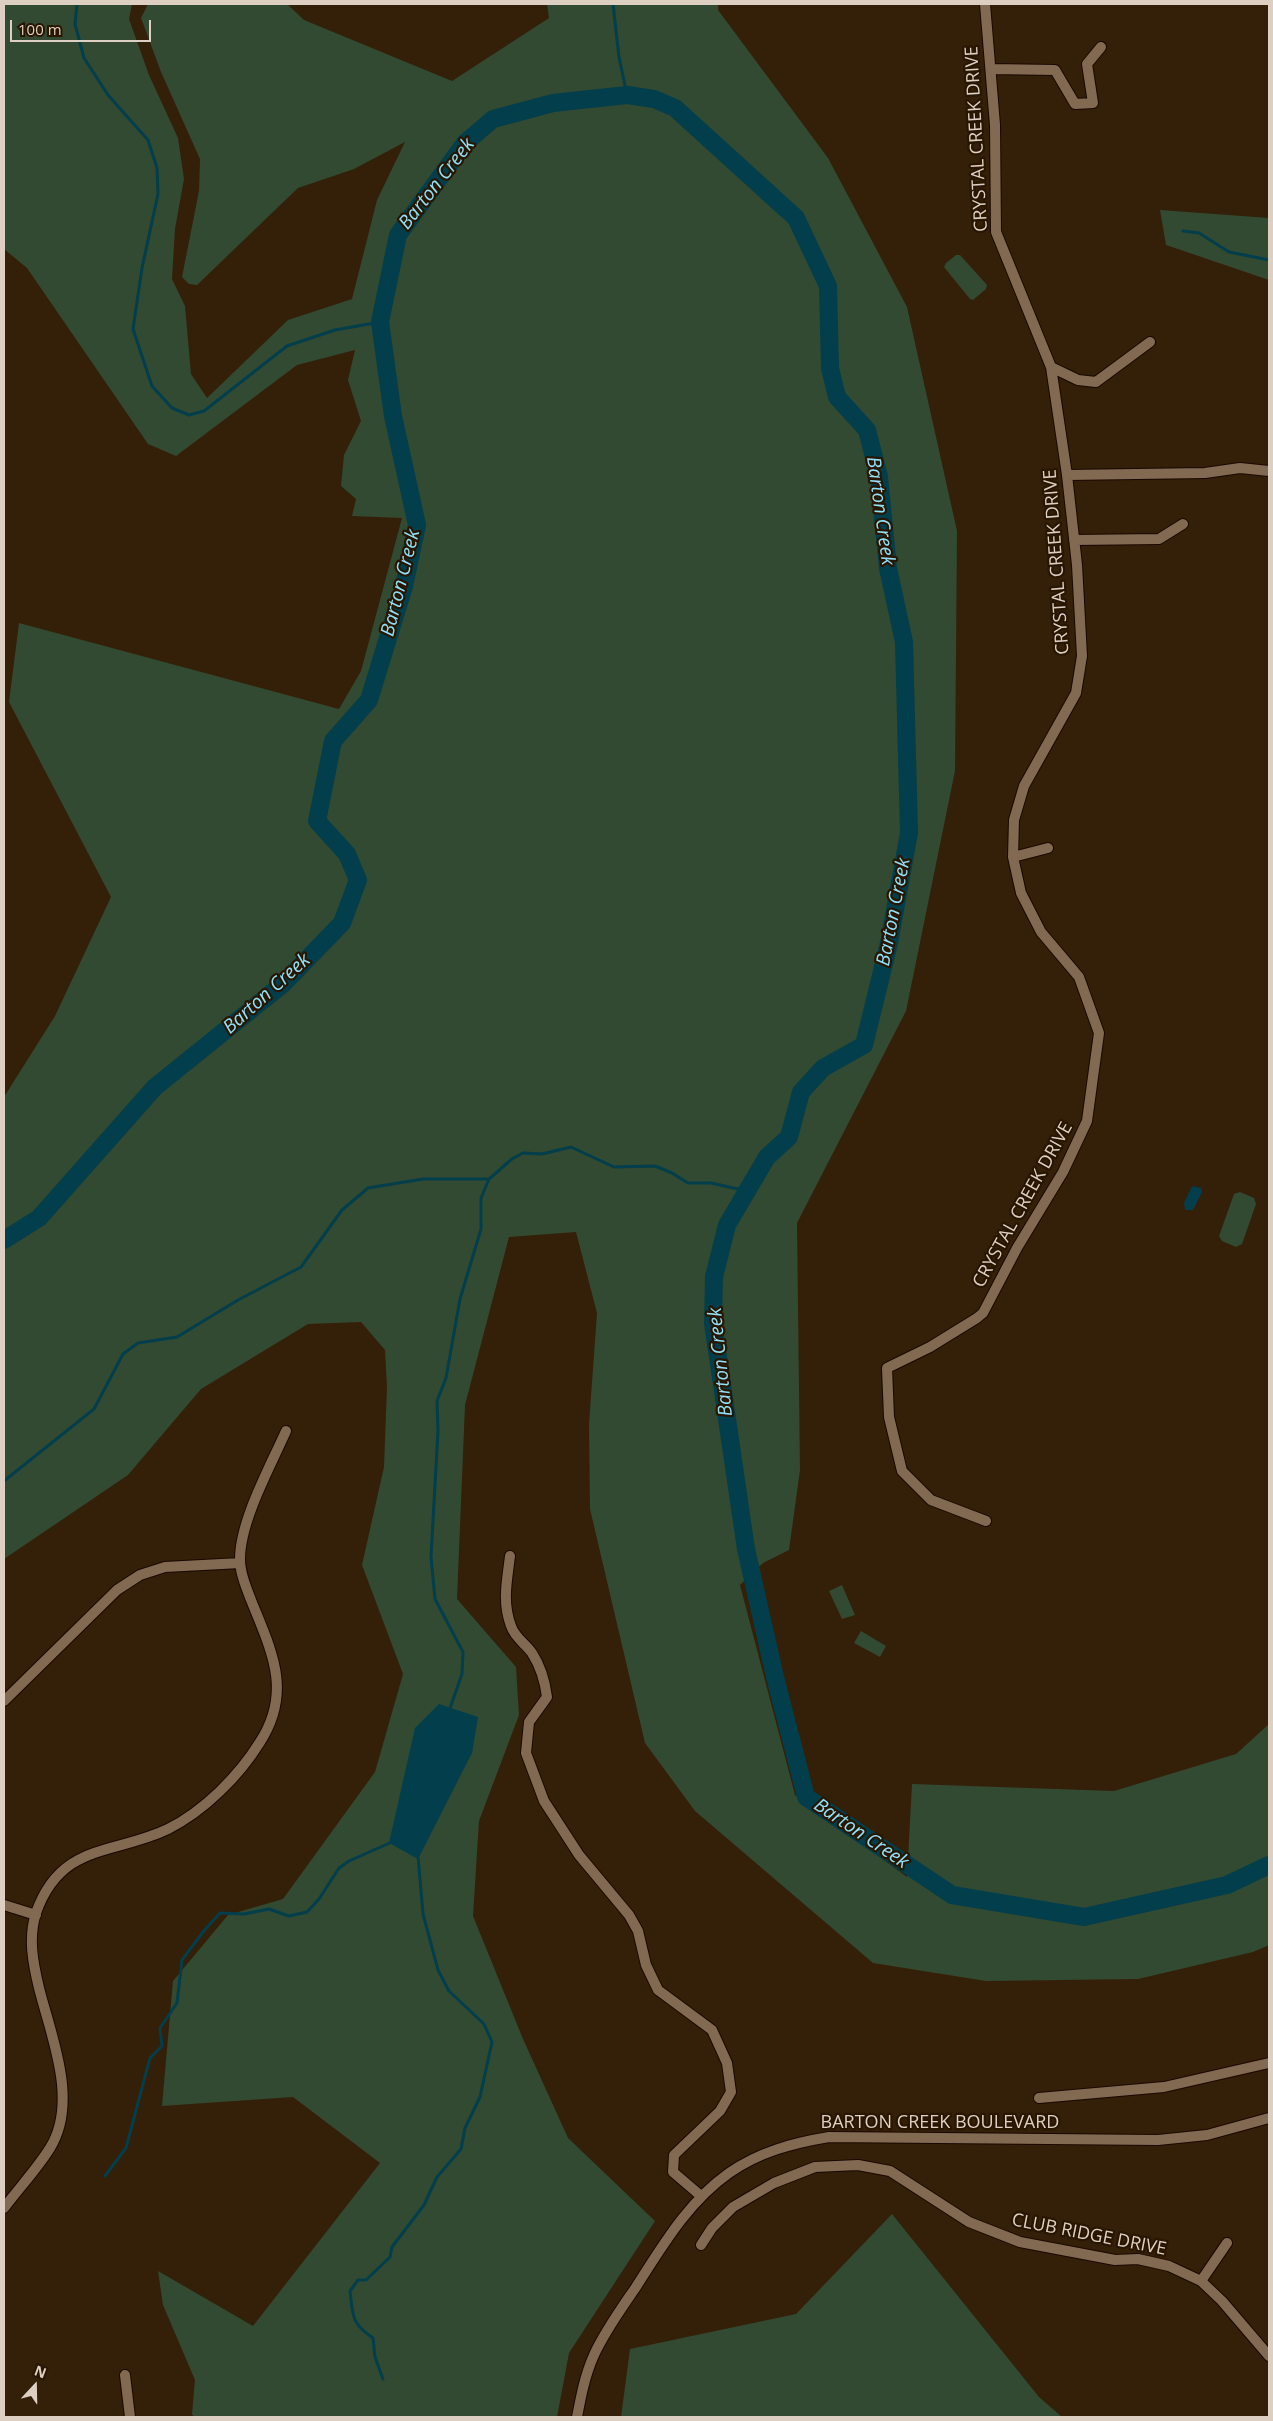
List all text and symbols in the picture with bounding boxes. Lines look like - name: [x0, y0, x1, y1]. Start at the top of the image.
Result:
- scale bar: [12, 10, 154, 42]
- text: 100 m: [18, 19, 62, 39]
- street label: CRYSTAL CREEK DRIVE: [961, 46, 993, 232]
- water label: Barton Creek: [394, 134, 480, 234]
- water label: Barton Creek: [861, 455, 899, 567]
- street label: CRYSTAL CREEK DRIVE: [1040, 469, 1074, 655]
- water label: Barton Creek: [377, 527, 425, 639]
- water label: Barton Creek: [872, 856, 916, 968]
- water label: Barton Creek: [219, 949, 315, 1039]
- street label: CRYSTAL CREEK DRIVE: [969, 1119, 1077, 1291]
- water label: Barton Creek: [704, 1306, 738, 1418]
- water label: Barton Creek: [809, 1794, 913, 1874]
- street label: BARTON CREEK BOULEVARD: [821, 2112, 1059, 2134]
- street label: CLUB RIDGE DRIVE: [1010, 2209, 1168, 2261]
- north arrow: [10, 2361, 60, 2411]
- text: N: [32, 2361, 49, 2382]

